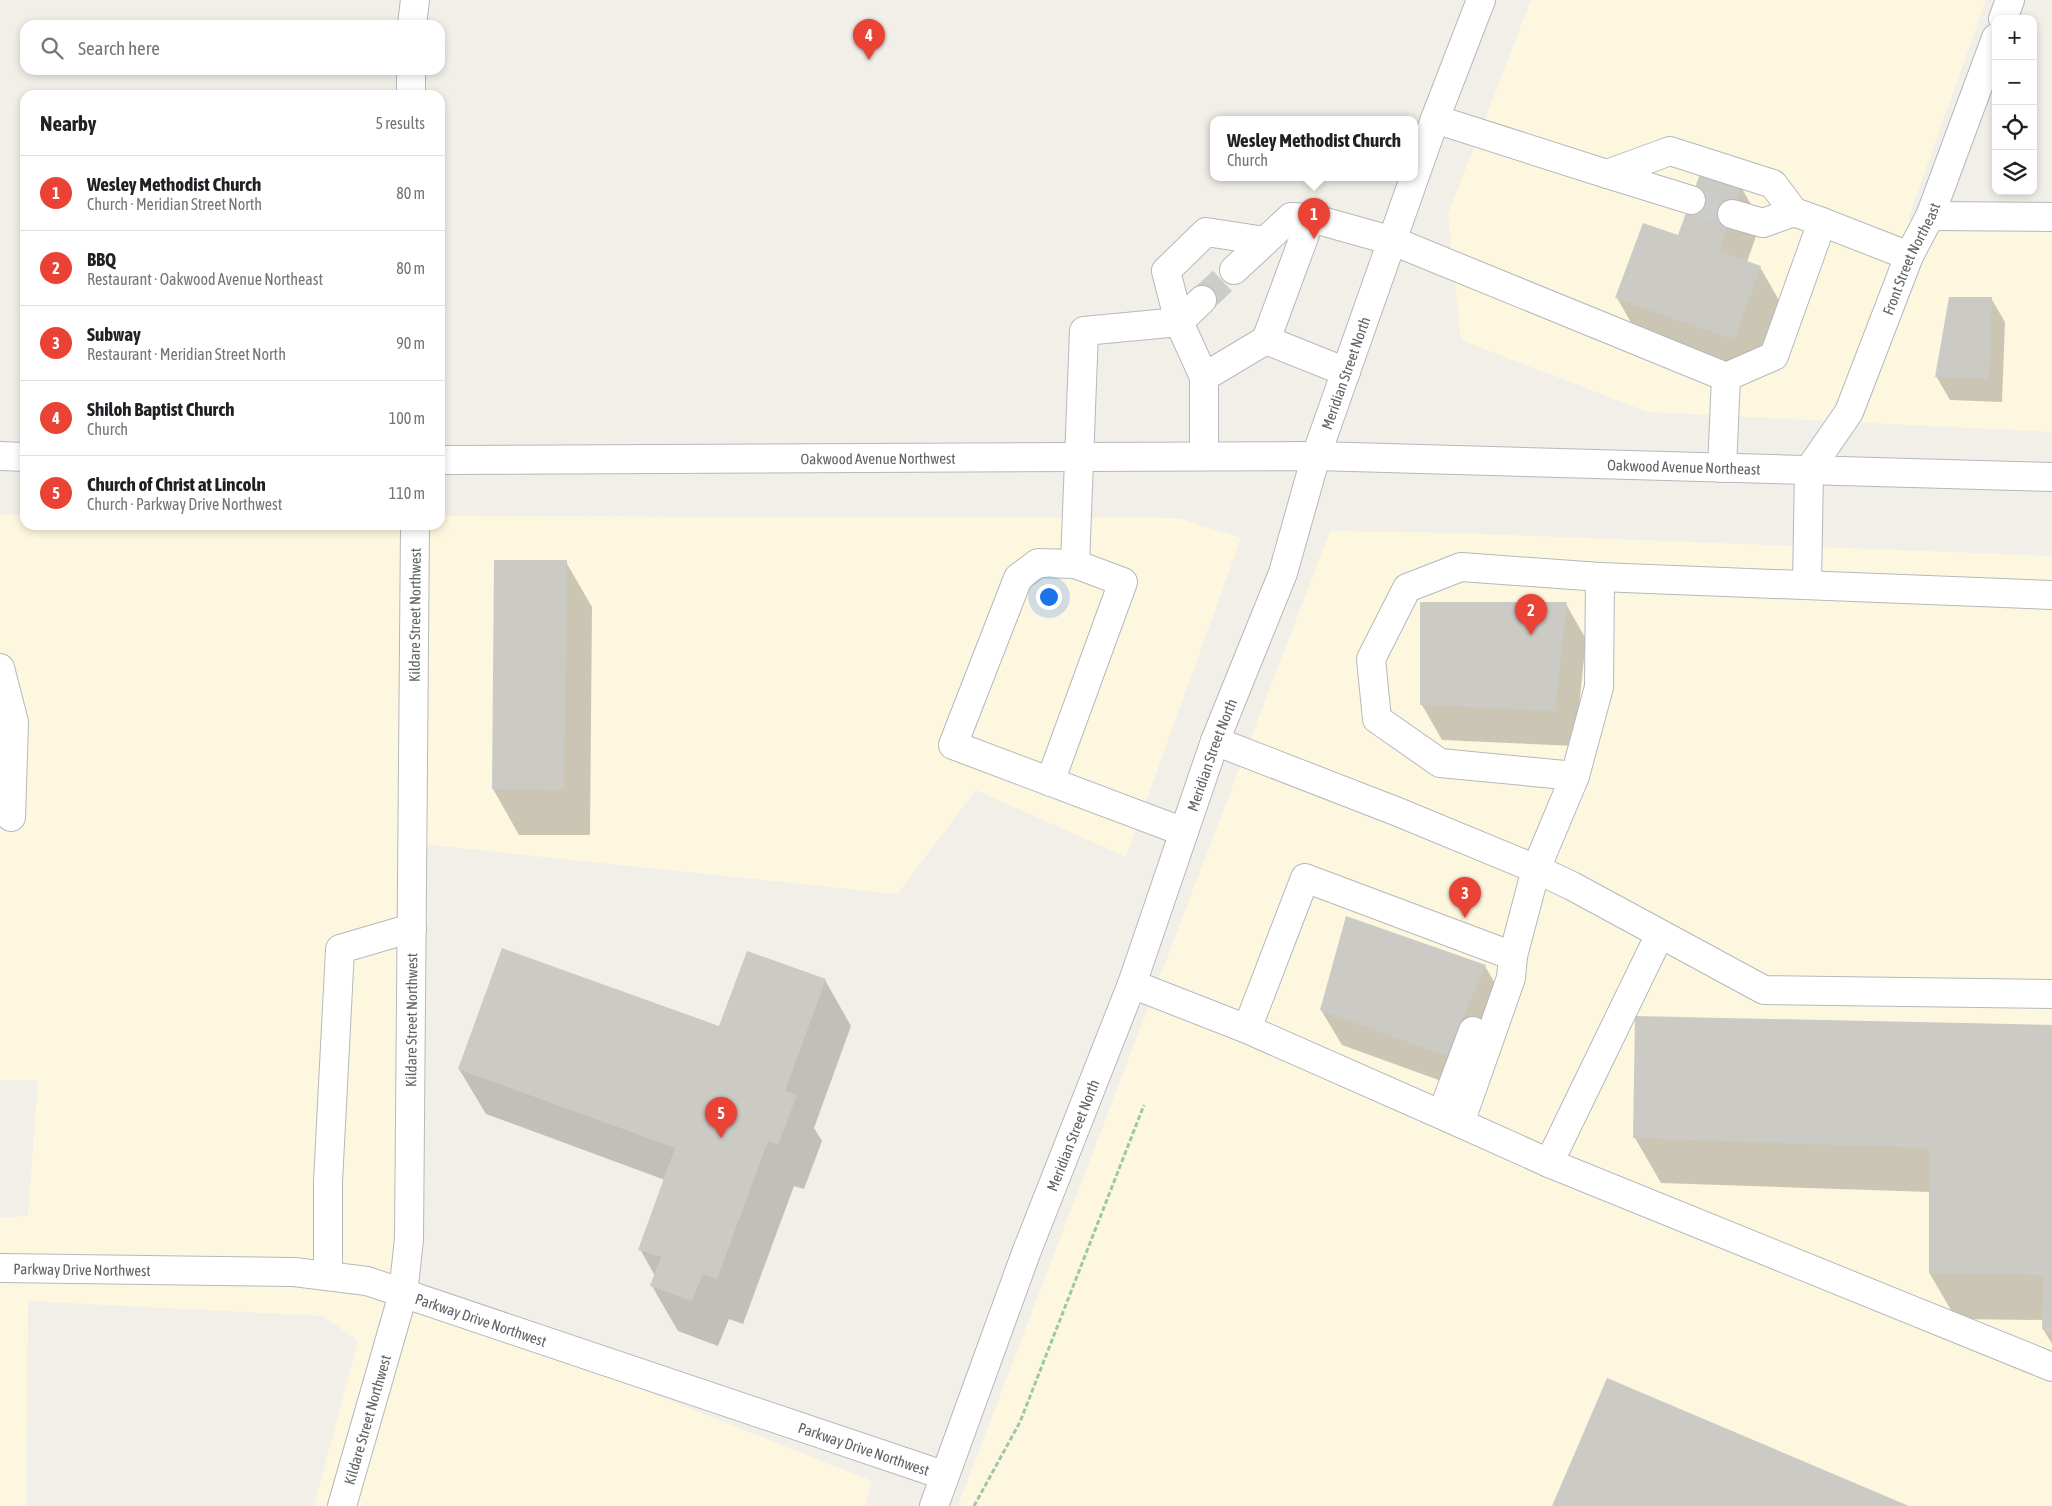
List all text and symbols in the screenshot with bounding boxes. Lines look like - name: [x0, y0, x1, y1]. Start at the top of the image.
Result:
- map controls: [1992, 15, 2037, 195]
- button: +: [1992, 15, 2037, 60]
- pin: 4: [853, 19, 885, 60]
- search box: [20, 20, 445, 75]
- icon: search: [38, 34, 66, 62]
- text: Search here: [78, 37, 160, 59]
- button: −: [1992, 60, 2037, 105]
- button: locate: [1992, 105, 2037, 150]
- text: Nearby: [40, 111, 96, 135]
- text: 5 results: [375, 114, 425, 132]
- popup: [1210, 116, 1418, 181]
- text: Wesley Methodist Church: [1227, 129, 1401, 151]
- button: layers: [1992, 150, 2037, 195]
- text: Church: [1227, 151, 1268, 169]
- text: Wesley Methodist Church: [87, 173, 261, 195]
- text: 1: [52, 184, 60, 202]
- text: 80 m: [396, 184, 425, 202]
- text: Church · Meridian Street North: [87, 195, 262, 213]
- pin: 1: [1298, 198, 1330, 239]
- street label: Front Street Northeast: [1879, 200, 1943, 317]
- text: BBQ: [87, 248, 116, 270]
- text: 2: [52, 259, 60, 277]
- text: 80 m: [396, 259, 425, 277]
- text: Restaurant · Oakwood Avenue Northeast: [87, 270, 323, 288]
- street label: Meridian Street North: [1318, 314, 1373, 432]
- text: Subway: [87, 323, 141, 345]
- text: 3: [52, 334, 60, 352]
- text: 90 m: [396, 334, 425, 352]
- text: Restaurant · Meridian Street North: [87, 345, 286, 363]
- text: Shiloh Baptist Church: [87, 398, 234, 420]
- text: 4: [52, 409, 60, 427]
- text: 100 m: [389, 409, 425, 427]
- text: Church: [87, 420, 128, 438]
- street label: Oakwood Avenue Northwest: [800, 449, 956, 467]
- street label: Oakwood Avenue Northeast: [1607, 456, 1761, 477]
- text: Church of Christ at Lincoln: [87, 473, 266, 495]
- text: 5: [52, 484, 60, 502]
- text: 110 m: [389, 484, 425, 502]
- text: Church · Parkway Drive Northwest: [87, 495, 282, 513]
- street label: Kildare Street Northwest: [405, 548, 423, 682]
- your location: [1036, 584, 1062, 610]
- pin: 2: [1515, 594, 1547, 635]
- street label: Meridian Street North: [1183, 696, 1240, 813]
- pin: 3: [1449, 877, 1481, 918]
- street label: Kildare Street Northwest: [402, 953, 420, 1087]
- street label: Meridian Street North: [1043, 1077, 1102, 1193]
- pin: 5: [705, 1097, 737, 1138]
- street label: Parkway Drive Northwest: [13, 1260, 151, 1279]
- street label: Parkway Drive Northwest: [413, 1289, 549, 1349]
- street label: Kildare Street Northwest: [340, 1353, 394, 1486]
- street label: Parkway Drive Northwest: [796, 1418, 932, 1478]

